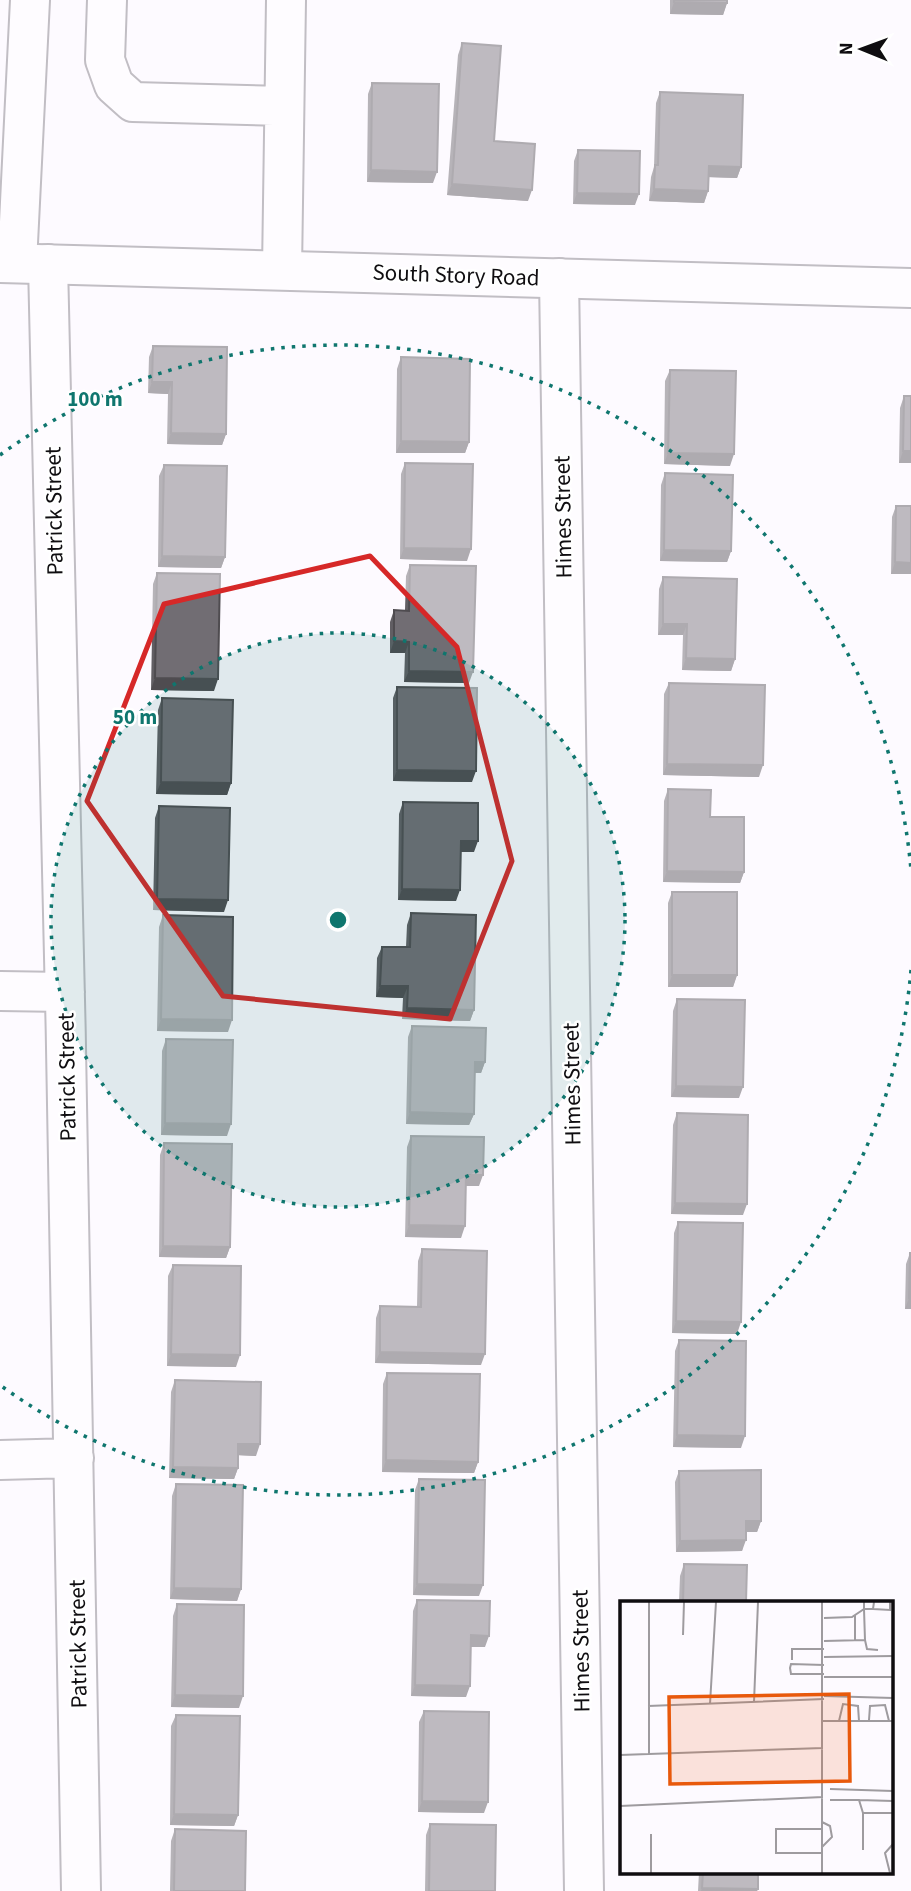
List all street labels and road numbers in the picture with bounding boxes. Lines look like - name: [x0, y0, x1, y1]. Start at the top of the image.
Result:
- street label: South Story Road: [372, 256, 540, 294]
- street label: Patrick Street: [36, 446, 72, 576]
- street label: Himes Street: [545, 455, 581, 579]
- street label: Patrick Street: [49, 1012, 85, 1142]
- street label: Himes Street: [554, 1022, 590, 1146]
- street label: Patrick Street: [60, 1579, 96, 1709]
- street label: Himes Street: [563, 1589, 599, 1713]

